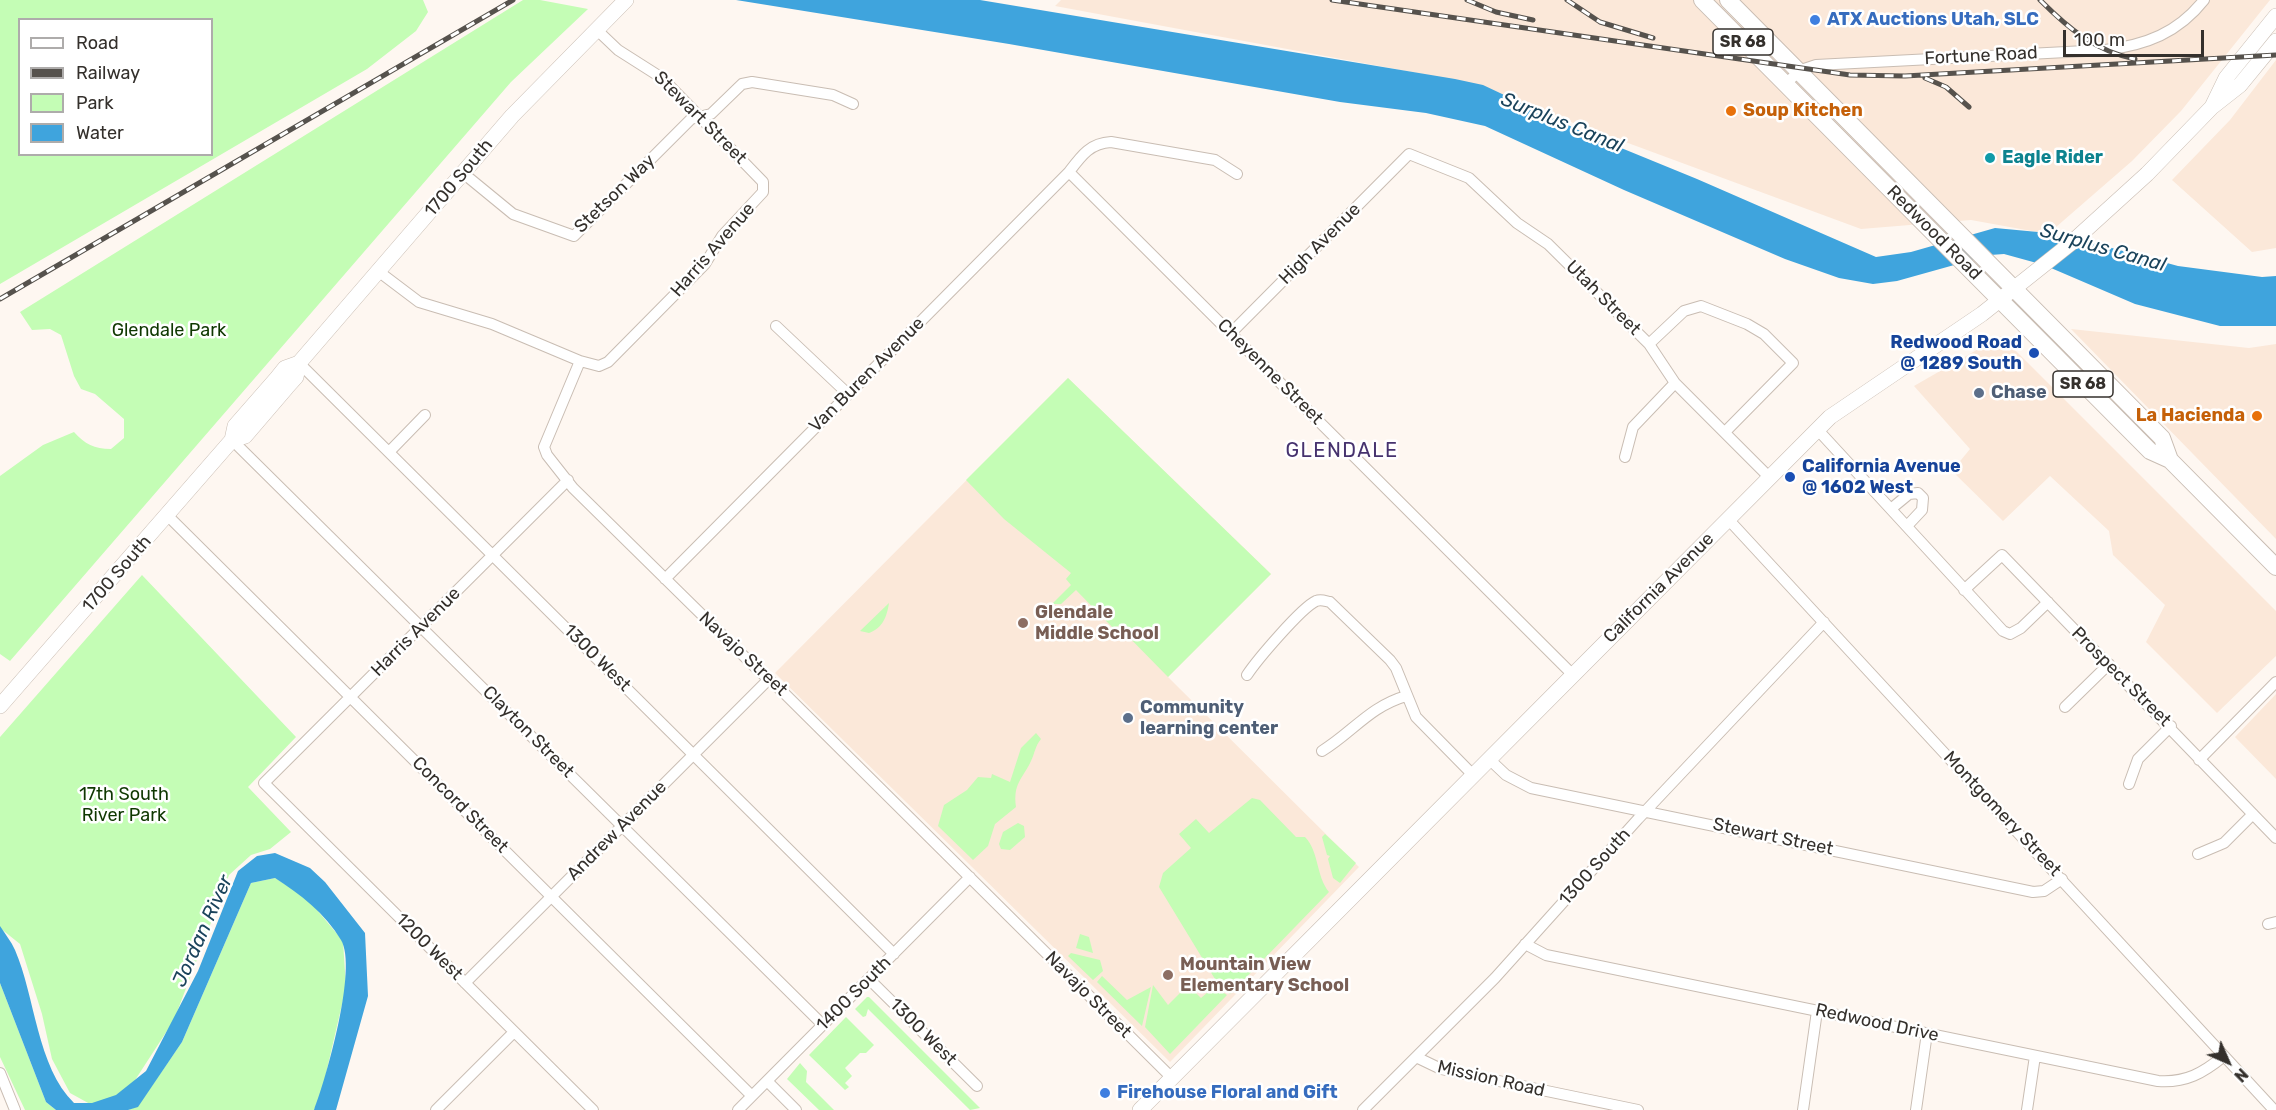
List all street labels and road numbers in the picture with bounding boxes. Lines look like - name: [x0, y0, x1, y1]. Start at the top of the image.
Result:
- road number: SR 68: [1713, 29, 1773, 55]
- street label: Fortune Road: [1924, 42, 2038, 70]
- street label: Stewart Street: [649, 67, 751, 169]
- street label: 1700 South: [420, 135, 498, 221]
- street label: Stetson Way: [570, 150, 660, 238]
- street label: Redwood Road: [1882, 181, 1986, 285]
- street label: Harris Avenue: [666, 199, 760, 301]
- street label: High Avenue: [1275, 199, 1365, 289]
- street label: Utah Street: [1561, 256, 1645, 340]
- street label: Van Buren Avenue: [805, 313, 929, 437]
- street label: Cheyenne Street: [1213, 315, 1327, 429]
- road number: SR 68: [2053, 371, 2113, 397]
- street label: California Avenue: [1599, 528, 1719, 648]
- street label: 1700 South: [78, 531, 156, 617]
- street label: Harris Avenue: [367, 583, 465, 681]
- street label: Navajo Street: [694, 607, 792, 701]
- street label: 1300 West: [559, 620, 635, 696]
- street label: Prospect Street: [2067, 623, 2175, 731]
- street label: Clayton Street: [478, 682, 578, 782]
- street label: Montgomery Street: [1939, 747, 2065, 881]
- street label: Concord Street: [407, 752, 513, 858]
- street label: Andrew Avenue: [563, 777, 671, 885]
- street label: Stewart Street: [1711, 814, 1835, 860]
- street label: 1300 South: [1555, 824, 1635, 910]
- street label: 1200 West: [391, 909, 467, 985]
- street label: Navajo Street: [1040, 947, 1136, 1043]
- street label: 1400 South: [812, 952, 896, 1036]
- street label: 1300 West: [885, 994, 961, 1070]
- street label: Redwood Drive: [1813, 999, 1941, 1047]
- street label: Mission Road: [1435, 1056, 1547, 1102]

